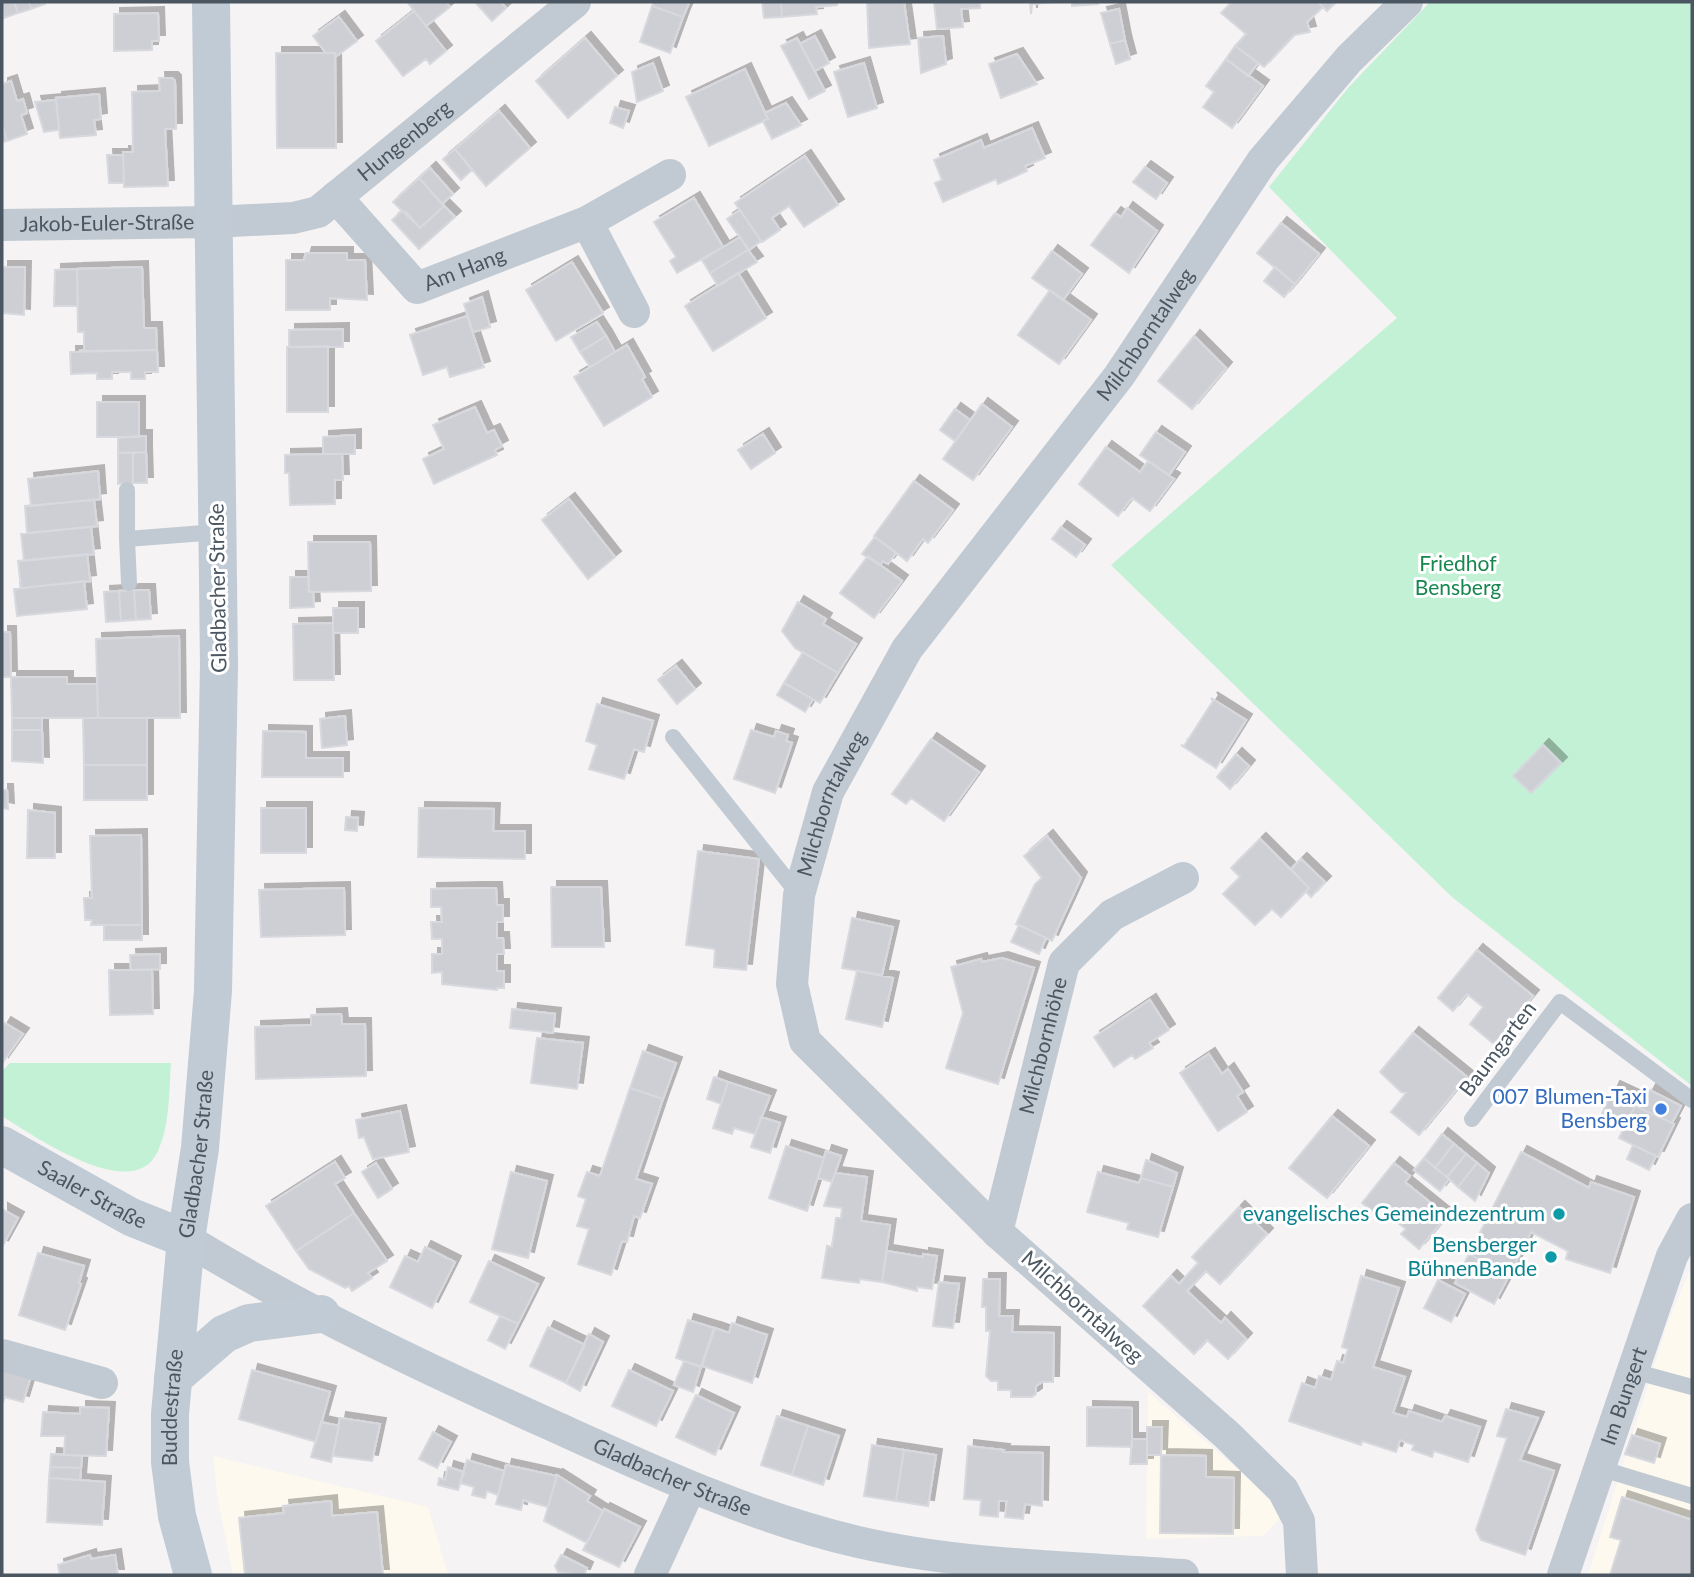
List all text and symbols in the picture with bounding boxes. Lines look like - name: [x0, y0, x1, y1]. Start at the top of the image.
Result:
- street label: Hungenberg: [352, 94, 456, 186]
- street label: Jakob-Euler-Straße: [19, 208, 194, 236]
- street label: Am Hang: [420, 241, 509, 295]
- street label: Milchborntalweg: [1090, 263, 1199, 405]
- street label: Gladbacher Straße: [203, 503, 230, 673]
- park label: Friedhof Bensberg: [1415, 550, 1501, 599]
- street label: Milchborntalweg: [791, 726, 870, 879]
- street label: Milchbornhöhe: [1013, 974, 1071, 1117]
- street label: Baumgarten: [1453, 996, 1541, 1100]
- street label: Gladbacher Straße: [172, 1069, 217, 1240]
- place label: 007 Blumen-Taxi Bensberg: [1493, 1083, 1647, 1132]
- marker: 007 Blumen-Taxi Bensberg: [1653, 1101, 1669, 1117]
- street label: Saaler Straße: [34, 1154, 151, 1233]
- place label: evangelisches Gemeindezentrum: [1243, 1200, 1545, 1225]
- marker: evangelisches Gemeindezentrum: [1551, 1206, 1567, 1222]
- place label: Bensberger BühnenBande: [1407, 1231, 1537, 1280]
- street label: Milchborntalweg: [1017, 1245, 1149, 1367]
- marker: Bensberger BühnenBande: [1543, 1249, 1559, 1265]
- street label: Im Bungert: [1594, 1343, 1651, 1448]
- street label: Buddestraße: [156, 1348, 187, 1466]
- street label: Gladbacher Straße: [590, 1432, 755, 1520]

